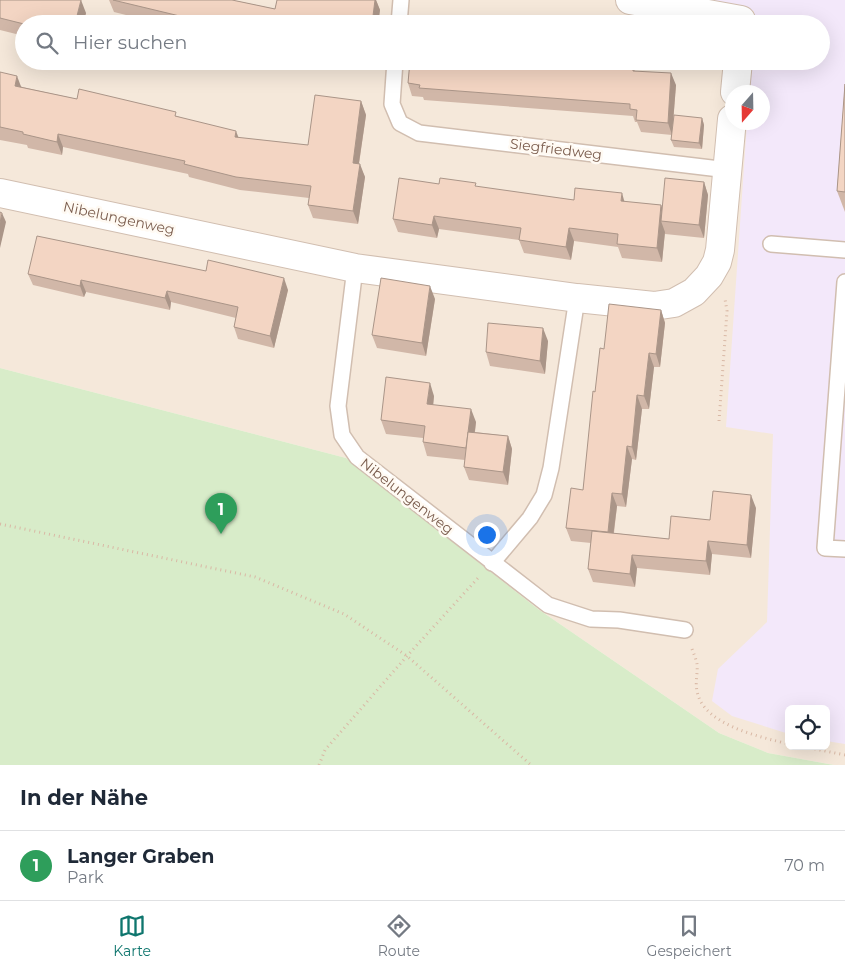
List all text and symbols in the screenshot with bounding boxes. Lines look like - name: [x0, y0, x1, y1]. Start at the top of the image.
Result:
- search box: [15, 15, 830, 70]
- icon: search: [33, 29, 61, 57]
- text: Hier suchen: [73, 31, 187, 54]
- north arrow: [725, 85, 770, 130]
- street label: Siegfriedweg: [509, 134, 603, 164]
- street label: Nibelungenweg: [62, 197, 176, 239]
- street label: Nibelungenweg: [357, 454, 457, 538]
- pin: 1: [205, 493, 237, 534]
- your location: [474, 522, 500, 548]
- map controls: [785, 705, 830, 750]
- button: locate: [785, 705, 830, 750]
- text: In der Nähe: [20, 785, 148, 810]
- text: Langer Graben: [67, 845, 214, 868]
- text: 1: [33, 856, 39, 875]
- text: 70 m: [784, 856, 825, 875]
- text: Park: [67, 868, 104, 887]
- tab: Karte: [113, 912, 151, 960]
- tab: Route: [378, 912, 420, 960]
- tab: Gespeichert: [647, 912, 732, 960]

